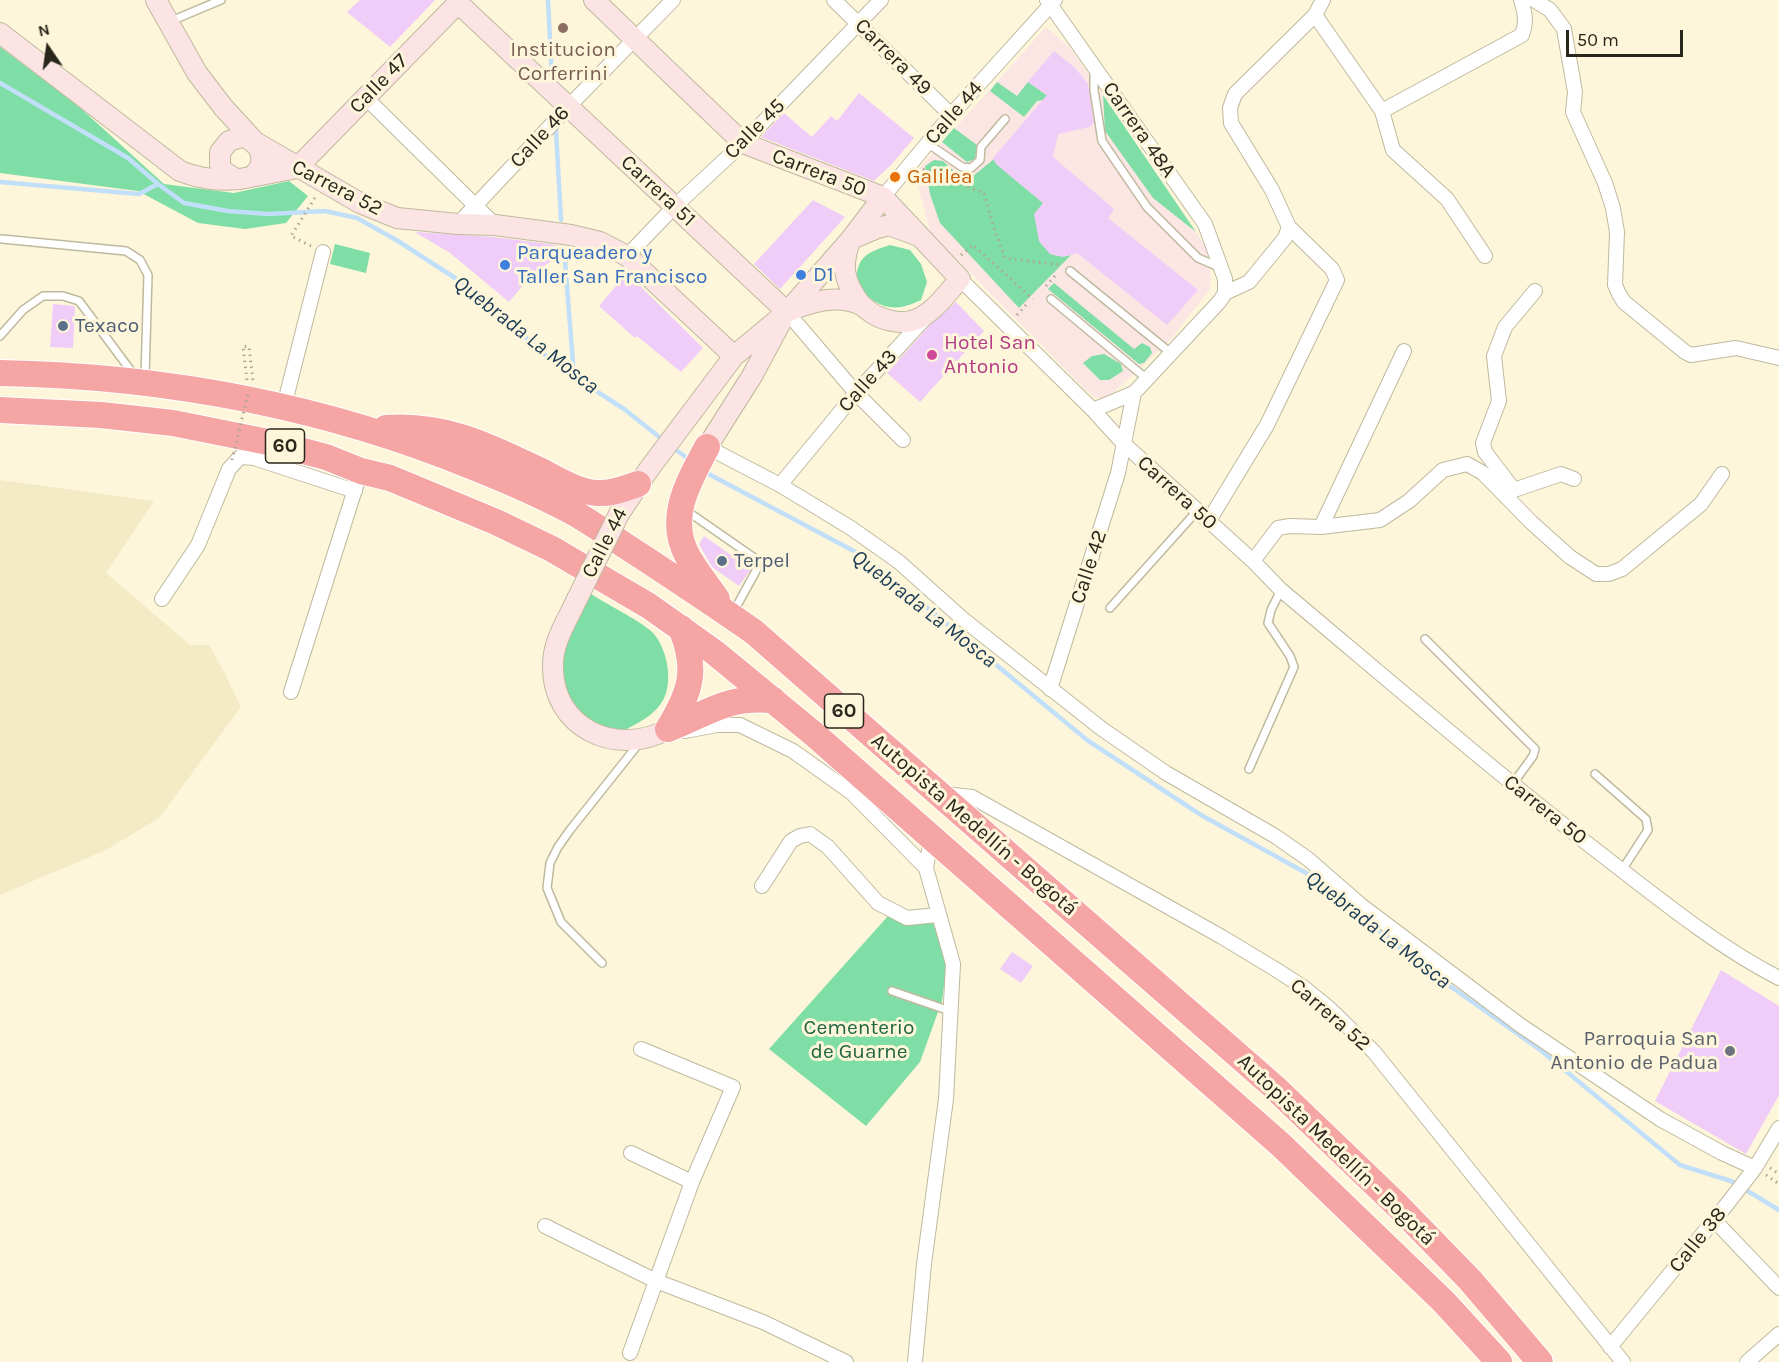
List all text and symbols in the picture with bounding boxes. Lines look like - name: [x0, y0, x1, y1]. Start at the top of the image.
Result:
- street label: Carrera 49: [849, 13, 937, 101]
- north arrow: [18, 18, 78, 78]
- scale bar: [1569, 18, 1686, 56]
- text: N: [36, 19, 52, 41]
- marker: Institucion Corferrini: [556, 21, 570, 35]
- text: 50 m: [1577, 29, 1619, 51]
- place label: Institucion Corferrini: [510, 37, 616, 87]
- street label: Calle 47: [344, 49, 414, 119]
- street label: Calle 44: [920, 76, 988, 150]
- street label: Carrera 48A: [1097, 77, 1181, 183]
- street label: Calle 45: [719, 93, 791, 165]
- street label: Calle 46: [505, 101, 575, 173]
- street label: Carrera 50: [768, 144, 870, 202]
- street label: Carrera 51: [615, 150, 701, 232]
- street label: Carrera 52: [287, 154, 387, 222]
- place label: Galilea: [907, 164, 972, 190]
- marker: Galilea: [888, 170, 902, 184]
- place label: Parqueadero y Taller San Francisco: [517, 240, 708, 290]
- marker: Parqueadero y Taller San Francisco: [498, 258, 512, 272]
- place label: D1: [813, 262, 834, 288]
- marker: D1: [794, 268, 808, 282]
- water label: Quebrada La Mosca: [448, 270, 604, 400]
- place label: Texaco: [75, 313, 139, 339]
- marker: Texaco: [56, 319, 70, 333]
- place label: Hotel San Antonio: [944, 330, 1036, 380]
- street label: Calle 43: [833, 344, 903, 418]
- marker: Hotel San Antonio: [925, 348, 939, 362]
- road number: 60: [266, 429, 304, 463]
- street label: Carrera 50: [1132, 451, 1222, 535]
- street label: Calle 44: [577, 504, 633, 582]
- street label: Calle 42: [1065, 527, 1113, 607]
- water label: Quebrada La Mosca: [846, 544, 1002, 674]
- place label: Terpel: [734, 548, 790, 574]
- marker: Terpel: [715, 554, 729, 568]
- road number: 60: [824, 694, 864, 728]
- street label: Autopista Medellín - Bogotá: [866, 728, 1082, 922]
- street label: Carrera 50: [1498, 770, 1592, 850]
- water label: Quebrada La Mosca: [1300, 865, 1456, 995]
- street label: Carrera 52: [1285, 973, 1375, 1057]
- park label: Cementerio de Guarne: [804, 1015, 914, 1065]
- place label: Parroquia San Antonio de Padua: [1550, 1026, 1718, 1076]
- marker: Parroquia San Antonio de Padua: [1723, 1044, 1737, 1058]
- street label: Autopista Medellín - Bogotá: [1232, 1049, 1440, 1251]
- street label: Calle 38: [1664, 1202, 1732, 1278]

